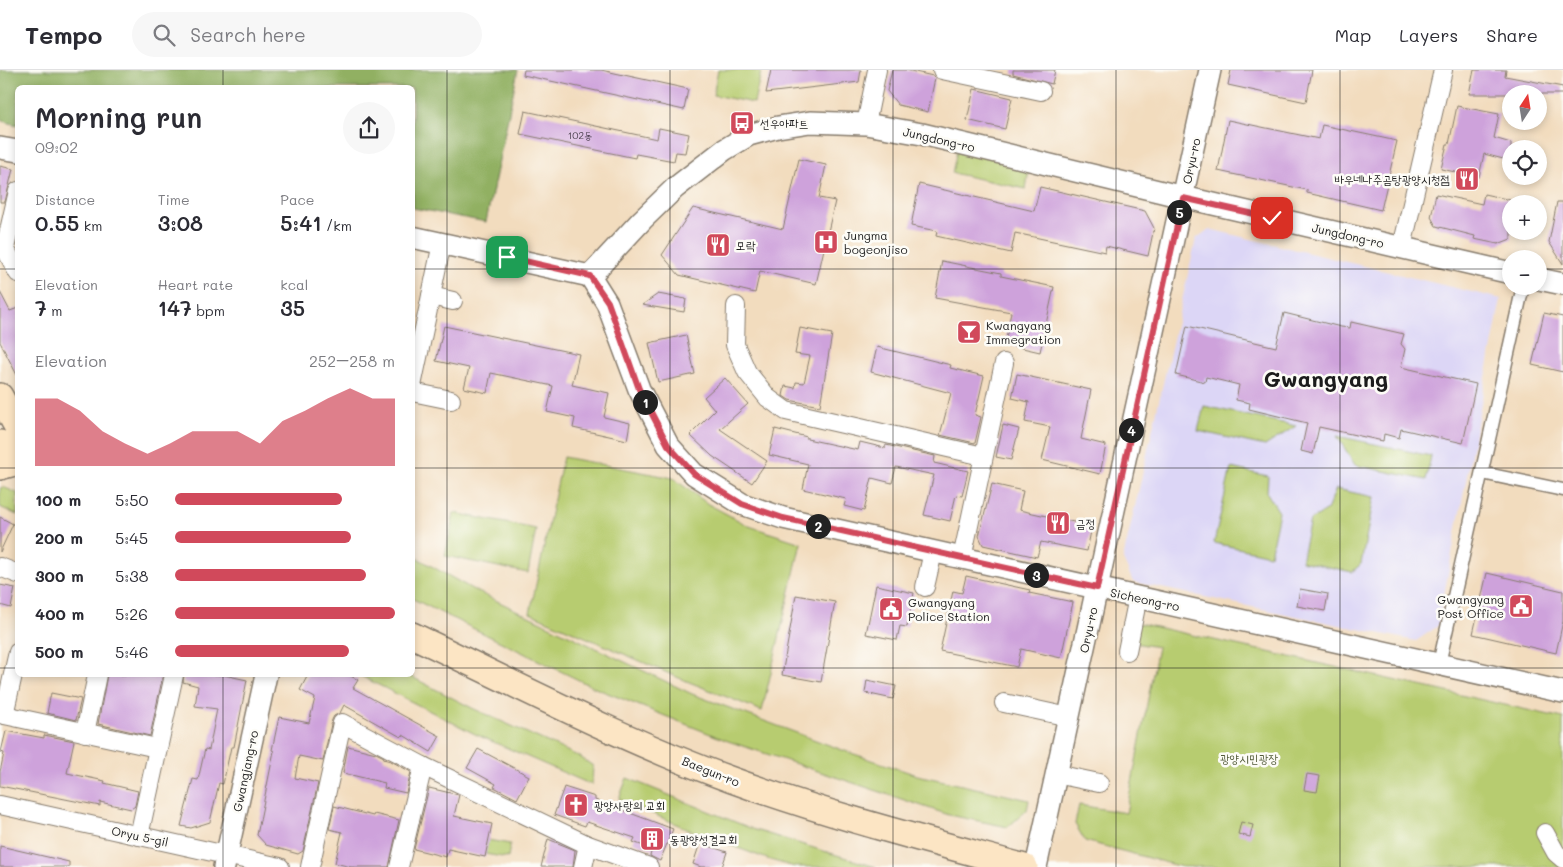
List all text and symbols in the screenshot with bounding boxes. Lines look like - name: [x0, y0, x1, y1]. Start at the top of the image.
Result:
- search box: [132, 12, 482, 57]
- text: Tempo: [25, 19, 102, 50]
- icon: search: [150, 21, 178, 49]
- text: Search here: [190, 22, 306, 47]
- text: Map: [1335, 23, 1371, 47]
- text: Layers: [1399, 23, 1458, 47]
- text: Share: [1486, 23, 1538, 47]
- north arrow: [1502, 85, 1548, 130]
- map controls: [1502, 85, 1547, 295]
- text: Morning run: [35, 99, 202, 135]
- button: share: [343, 102, 395, 154]
- bus stop icon: 선우아파트: [729, 110, 755, 136]
- place label: 선우아파트: [760, 115, 808, 131]
- street label: Jungdong-ro: [901, 123, 977, 155]
- house number: 102동: [568, 128, 592, 142]
- text: 09:02: [35, 136, 78, 157]
- street label: Oryu-ro: [1178, 137, 1204, 185]
- button: locate: [1502, 140, 1547, 185]
- restaurant icon: 바우네나주곰탕광양시청점: [1454, 166, 1480, 192]
- place label: 바우네나주곰탕광양시청점: [1334, 171, 1450, 187]
- text: Distance: [35, 190, 95, 209]
- text: Time: [158, 190, 190, 209]
- text: Pace: [280, 190, 315, 209]
- button: +: [1502, 195, 1547, 240]
- pin: [1251, 197, 1293, 239]
- pin: 5: [1166, 200, 1192, 224]
- text: 5: [1175, 203, 1184, 222]
- icon: check: [1258, 204, 1286, 232]
- text: 0.55: [35, 209, 79, 236]
- text: 3:08: [158, 209, 203, 236]
- text: 5:41: [280, 209, 322, 236]
- text: km: [79, 216, 102, 235]
- text: /km: [322, 216, 352, 235]
- street label: Jungdong-ro: [1310, 219, 1386, 251]
- place label: Jungma bogeonjiso: [844, 227, 908, 257]
- hospital icon: Jungma bogeonjiso: [813, 229, 839, 255]
- restaurant icon: 모락: [705, 232, 731, 258]
- pin: [486, 236, 528, 278]
- place label: 모락: [736, 237, 756, 253]
- icon: arrive: [493, 243, 521, 271]
- button: −: [1502, 250, 1547, 295]
- text: Elevation: [35, 275, 98, 294]
- text: Heart rate: [158, 275, 233, 294]
- text: kcal: [280, 275, 308, 294]
- text: 7: [35, 294, 47, 321]
- text: 147: [158, 294, 192, 321]
- text: 35: [280, 294, 305, 321]
- text: m: [47, 301, 62, 320]
- text: bpm: [192, 301, 225, 320]
- place label: Kwangyang Immegration: [986, 317, 1061, 347]
- bar icon: Kwangyang Immegration: [956, 319, 982, 345]
- text: Elevation: [35, 350, 107, 371]
- text: 252–258 m: [309, 350, 395, 371]
- district label: Gwangyang: [1264, 364, 1388, 393]
- pin: 1: [632, 390, 658, 414]
- text: 1: [642, 393, 649, 412]
- pin: 4: [1118, 418, 1144, 442]
- text: 4: [1127, 421, 1136, 440]
- text: 100 m: [35, 489, 81, 510]
- text: 5:50: [115, 489, 149, 510]
- restaurant icon: 금정: [1045, 510, 1071, 536]
- pin: 2: [806, 514, 830, 538]
- place label: 금정: [1076, 515, 1095, 531]
- text: 2: [815, 517, 822, 536]
- text: 200 m: [35, 527, 83, 548]
- text: 5:45: [115, 527, 148, 548]
- pin: 3: [1024, 562, 1048, 588]
- text: 300 m: [35, 565, 84, 586]
- text: 5:38: [115, 565, 148, 586]
- text: 3: [1032, 566, 1041, 585]
- street label: Sicheong-ro: [1109, 584, 1181, 614]
- place label: Gwangyang Post Office: [1437, 591, 1504, 621]
- public building icon: Gwangyang Post Office: [1508, 593, 1534, 619]
- place label: Gwangyang Police Station: [908, 594, 990, 624]
- public building icon: Gwangyang Police Station: [878, 596, 904, 622]
- text: 400 m: [35, 603, 84, 624]
- text: 5:26: [115, 603, 148, 624]
- street label: Oryu-ro: [1075, 606, 1101, 654]
- text: 500 m: [35, 641, 83, 662]
- text: 5:46: [115, 641, 148, 662]
- street label: Gwangjang-ro: [229, 729, 261, 813]
- park label: 광양시민광장: [1220, 750, 1278, 766]
- street label: Baegun-ro: [680, 752, 742, 790]
- church icon: 광양사랑의 교회: [563, 792, 589, 818]
- place label: 광양사랑의 교회: [594, 797, 665, 813]
- street label: Oryu 5-gil: [110, 822, 170, 850]
- building icon: 동광양성결교회: [639, 826, 665, 852]
- place label: 동광양성결교회: [670, 831, 738, 847]

